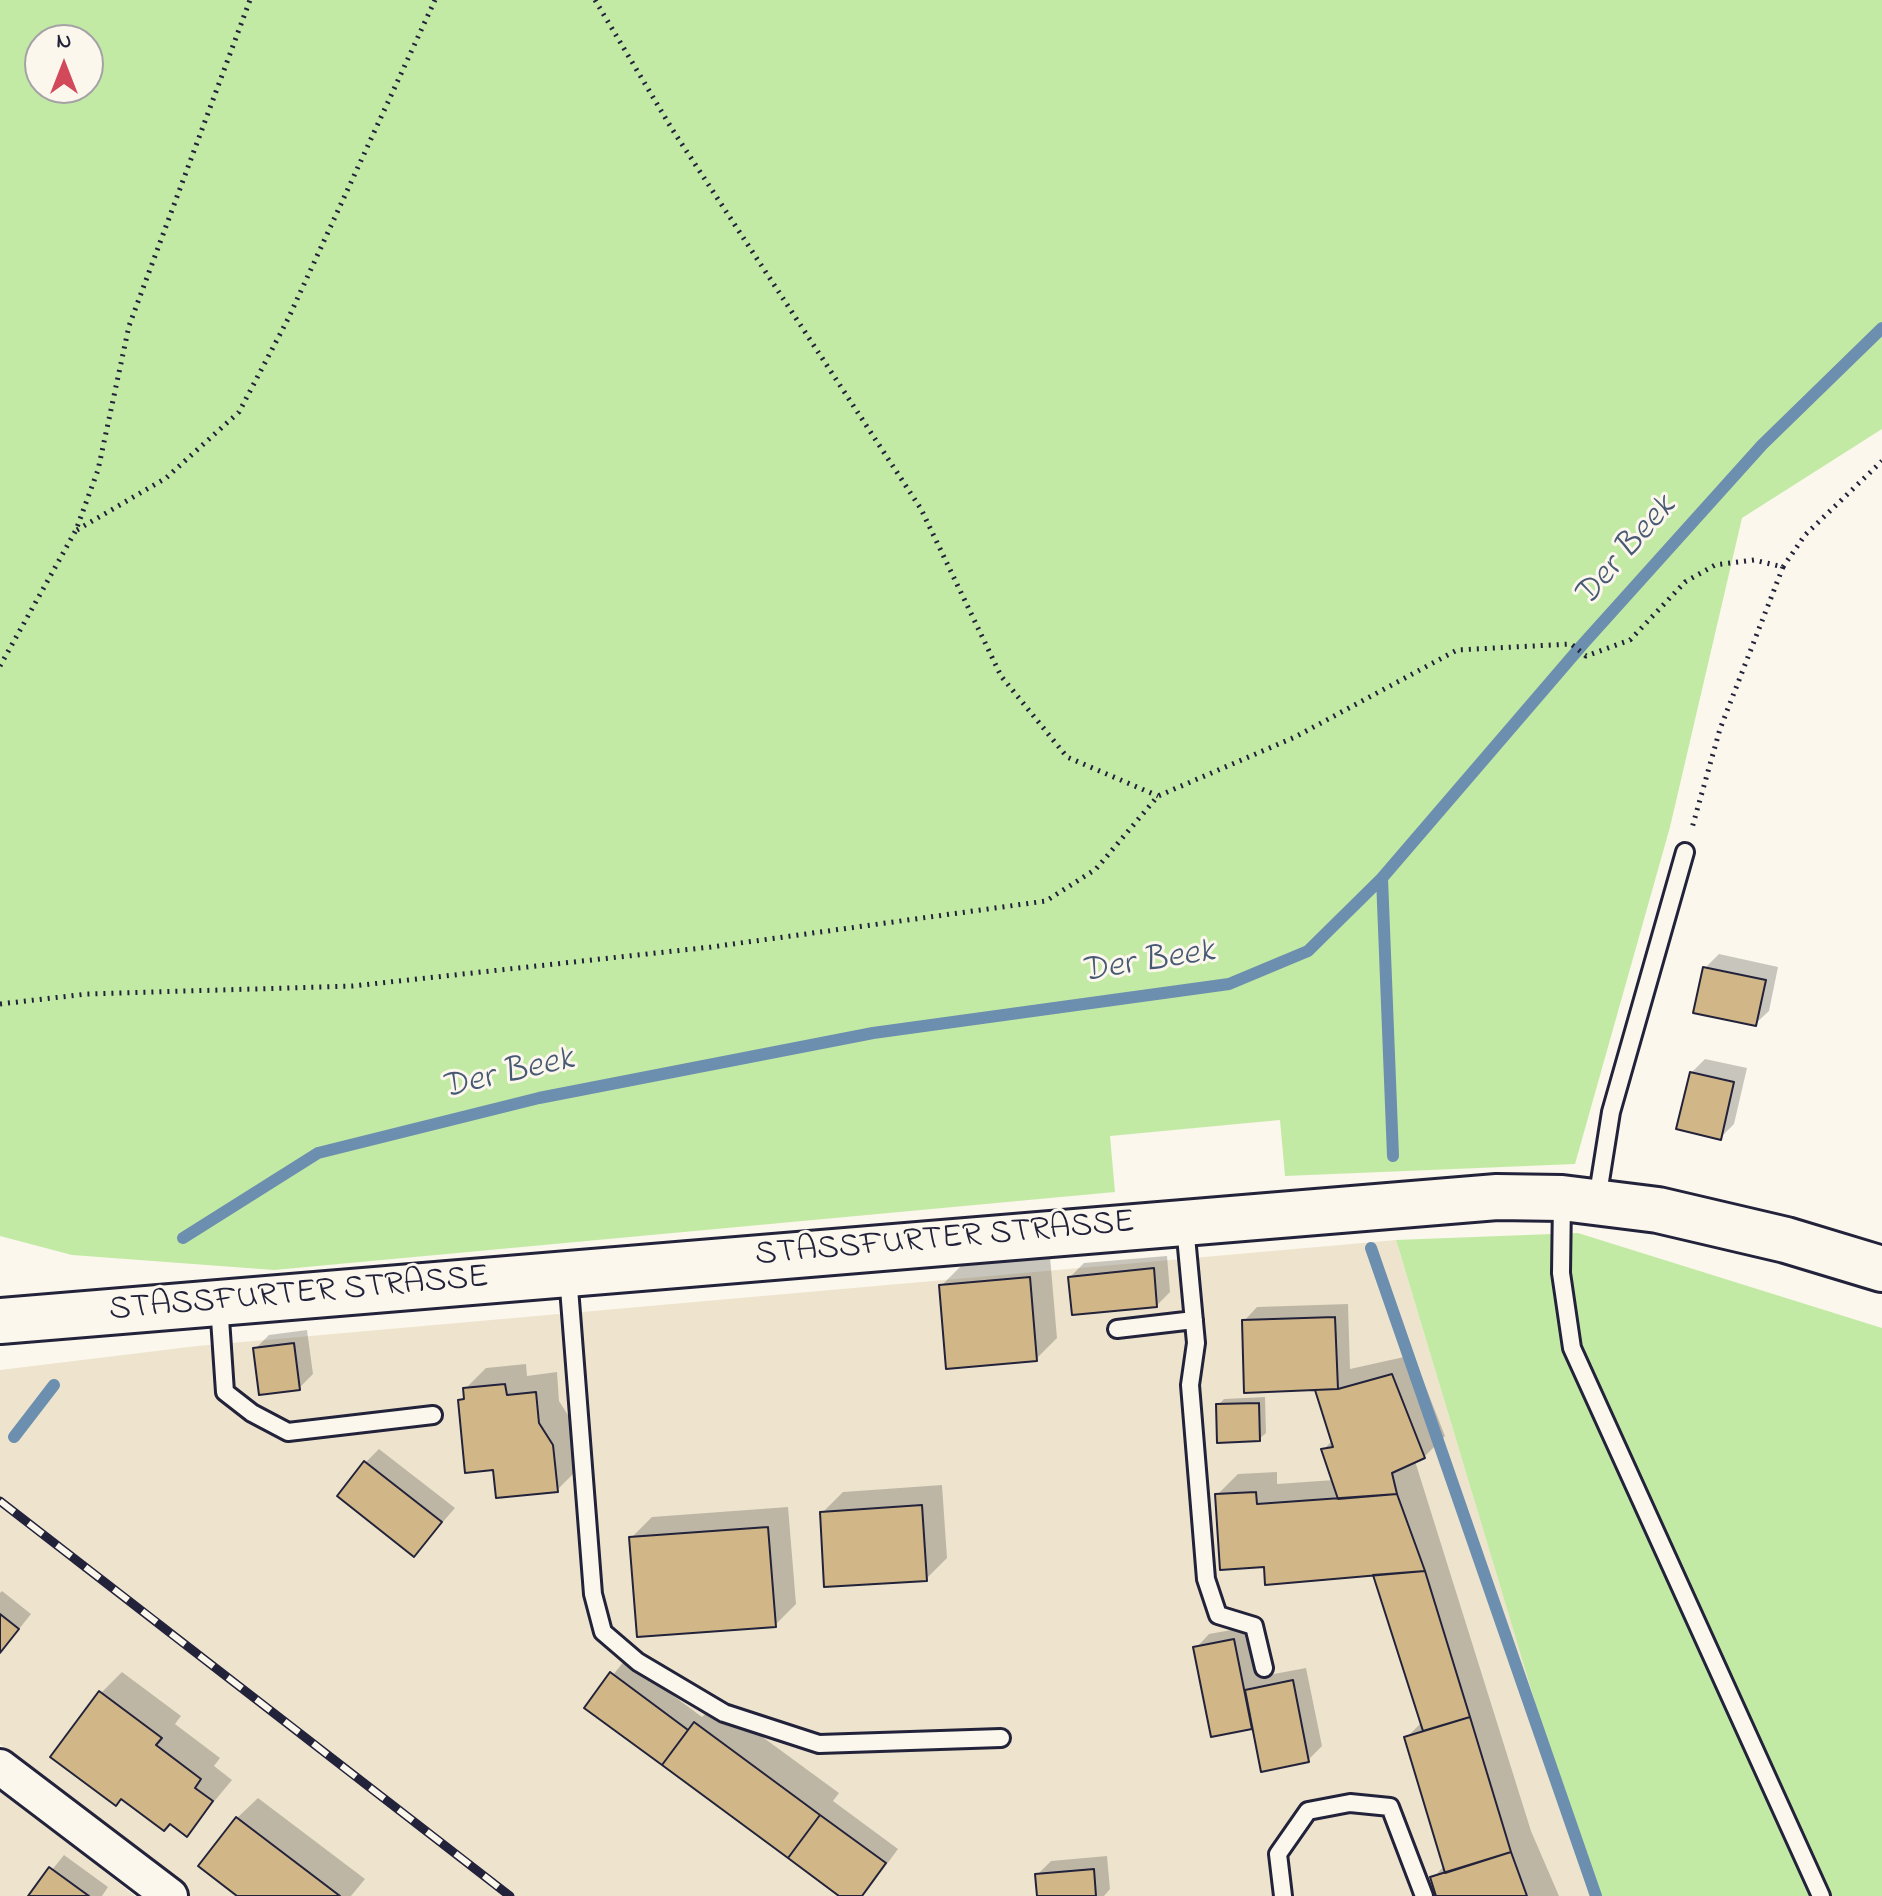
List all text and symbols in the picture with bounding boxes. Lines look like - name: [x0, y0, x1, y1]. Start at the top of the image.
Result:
- north arrow: [24, 24, 104, 104]
- text: N: [57, 26, 71, 58]
- water label: Der Beek: [1566, 488, 1688, 618]
- water label: Der Beek: [1078, 932, 1218, 996]
- water label: Der Beek: [437, 1040, 579, 1112]
- street label: STASSFURTER STRASSE: [753, 1204, 1137, 1278]
- street label: STASSFURTER STRASSE: [107, 1259, 491, 1333]

